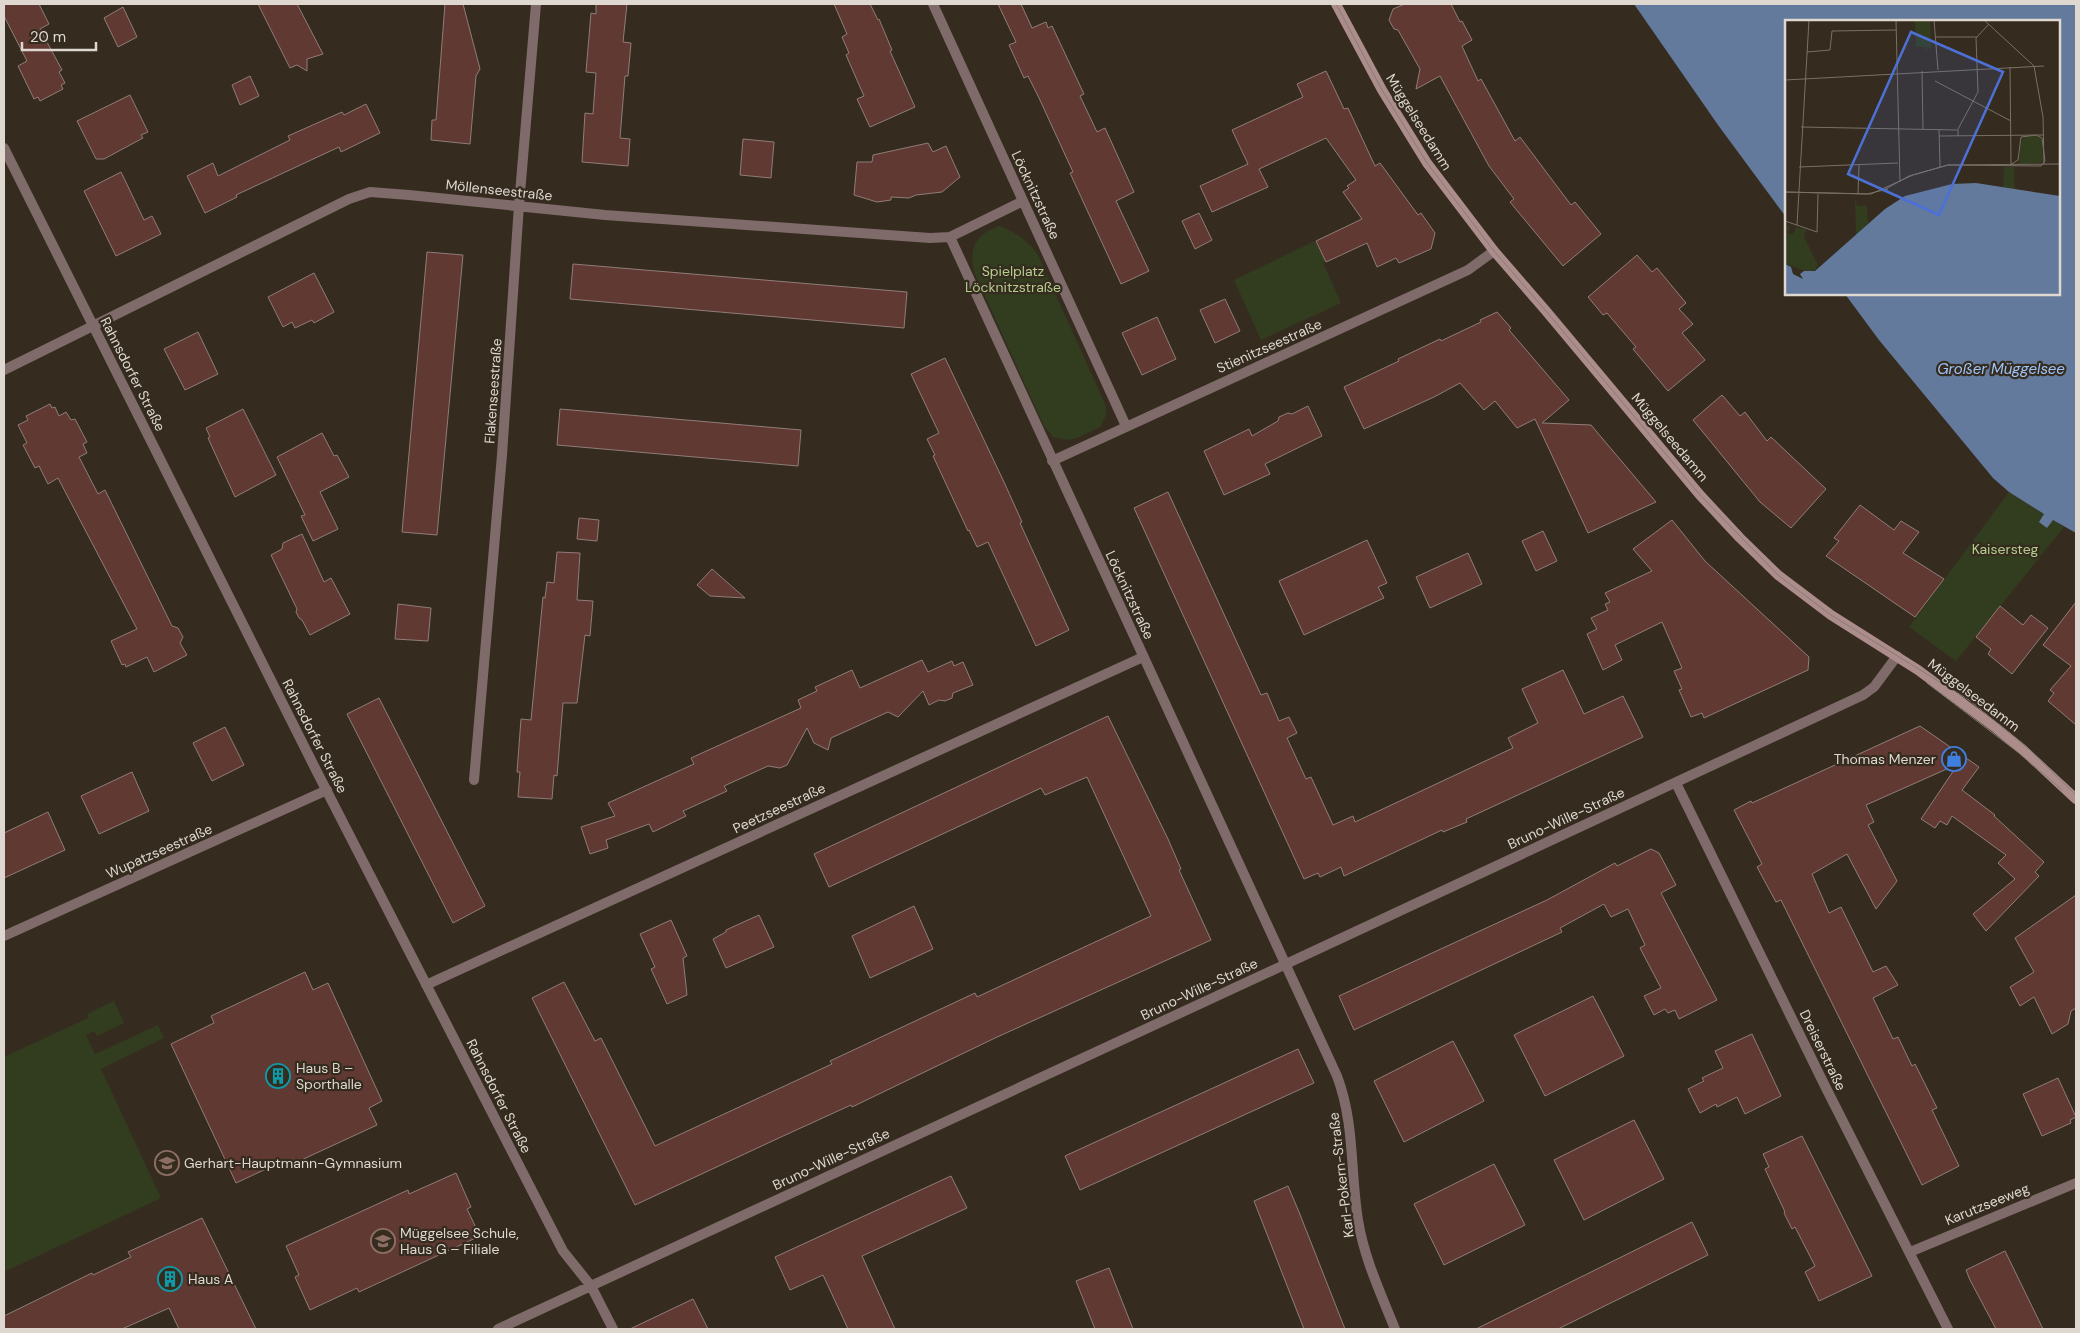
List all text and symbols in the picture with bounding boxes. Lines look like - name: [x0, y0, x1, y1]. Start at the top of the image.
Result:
- scale bar: [22, 20, 96, 52]
- inset map: [1785, 20, 2060, 295]
- text: 20 m: [30, 27, 66, 47]
- street label: Müggelseedamm: [1382, 70, 1456, 174]
- street label: Löcknitzstraße: [1008, 148, 1064, 242]
- street label: Möllenseestraße: [445, 175, 553, 205]
- park label: Spielplatz Löcknitzstraße: [965, 262, 1061, 296]
- street label: Rahnsdorfer Straße: [96, 314, 170, 434]
- street label: Stienitzseestraße: [1214, 315, 1324, 377]
- street label: Flakenseestraße: [480, 338, 506, 444]
- water label: Großer Müggelsee: [1937, 359, 2065, 379]
- street label: Müggelseedamm: [1628, 389, 1712, 485]
- park label: Kaisersteg: [1972, 540, 2039, 558]
- street label: Löcknitzstraße: [1102, 548, 1158, 642]
- street label: Müggelseedamm: [1924, 655, 2024, 735]
- street label: Rahnsdorfer Straße: [278, 676, 352, 796]
- shop icon: Thomas Menzer: [1941, 746, 1967, 772]
- place label: Thomas Menzer: [1834, 750, 1936, 768]
- street label: Peetzseestraße: [730, 779, 828, 837]
- street label: Bruno-Wille-Straße: [1505, 783, 1627, 853]
- street label: Wupatzseestraße: [103, 819, 215, 882]
- street label: Bruno-Wille-Straße: [1138, 954, 1260, 1024]
- street label: Dreiserstraße: [1796, 1006, 1850, 1094]
- street label: Rahnsdorfer Straße: [462, 1036, 536, 1156]
- place label: Haus B – Sporthalle: [296, 1059, 362, 1093]
- building icon: Haus B – Sporthalle: [265, 1063, 291, 1089]
- street label: Karl-Pokern-Straße: [1324, 1111, 1358, 1239]
- street label: Bruno-Wille-Straße: [770, 1124, 892, 1194]
- school or university icon: Gerhart-Hauptmann-Gymnasium: [154, 1150, 180, 1176]
- place label: Gerhart-Hauptmann-Gymnasium: [184, 1154, 402, 1172]
- street label: Karutzseeweg: [1942, 1179, 2032, 1229]
- place label: Müggelsee Schule, Haus G – Filiale: [400, 1224, 519, 1258]
- school or university icon: Müggelsee Schule, Haus G – Filiale: [370, 1228, 396, 1254]
- building icon: Haus A: [157, 1266, 183, 1292]
- place label: Haus A: [188, 1270, 233, 1288]

